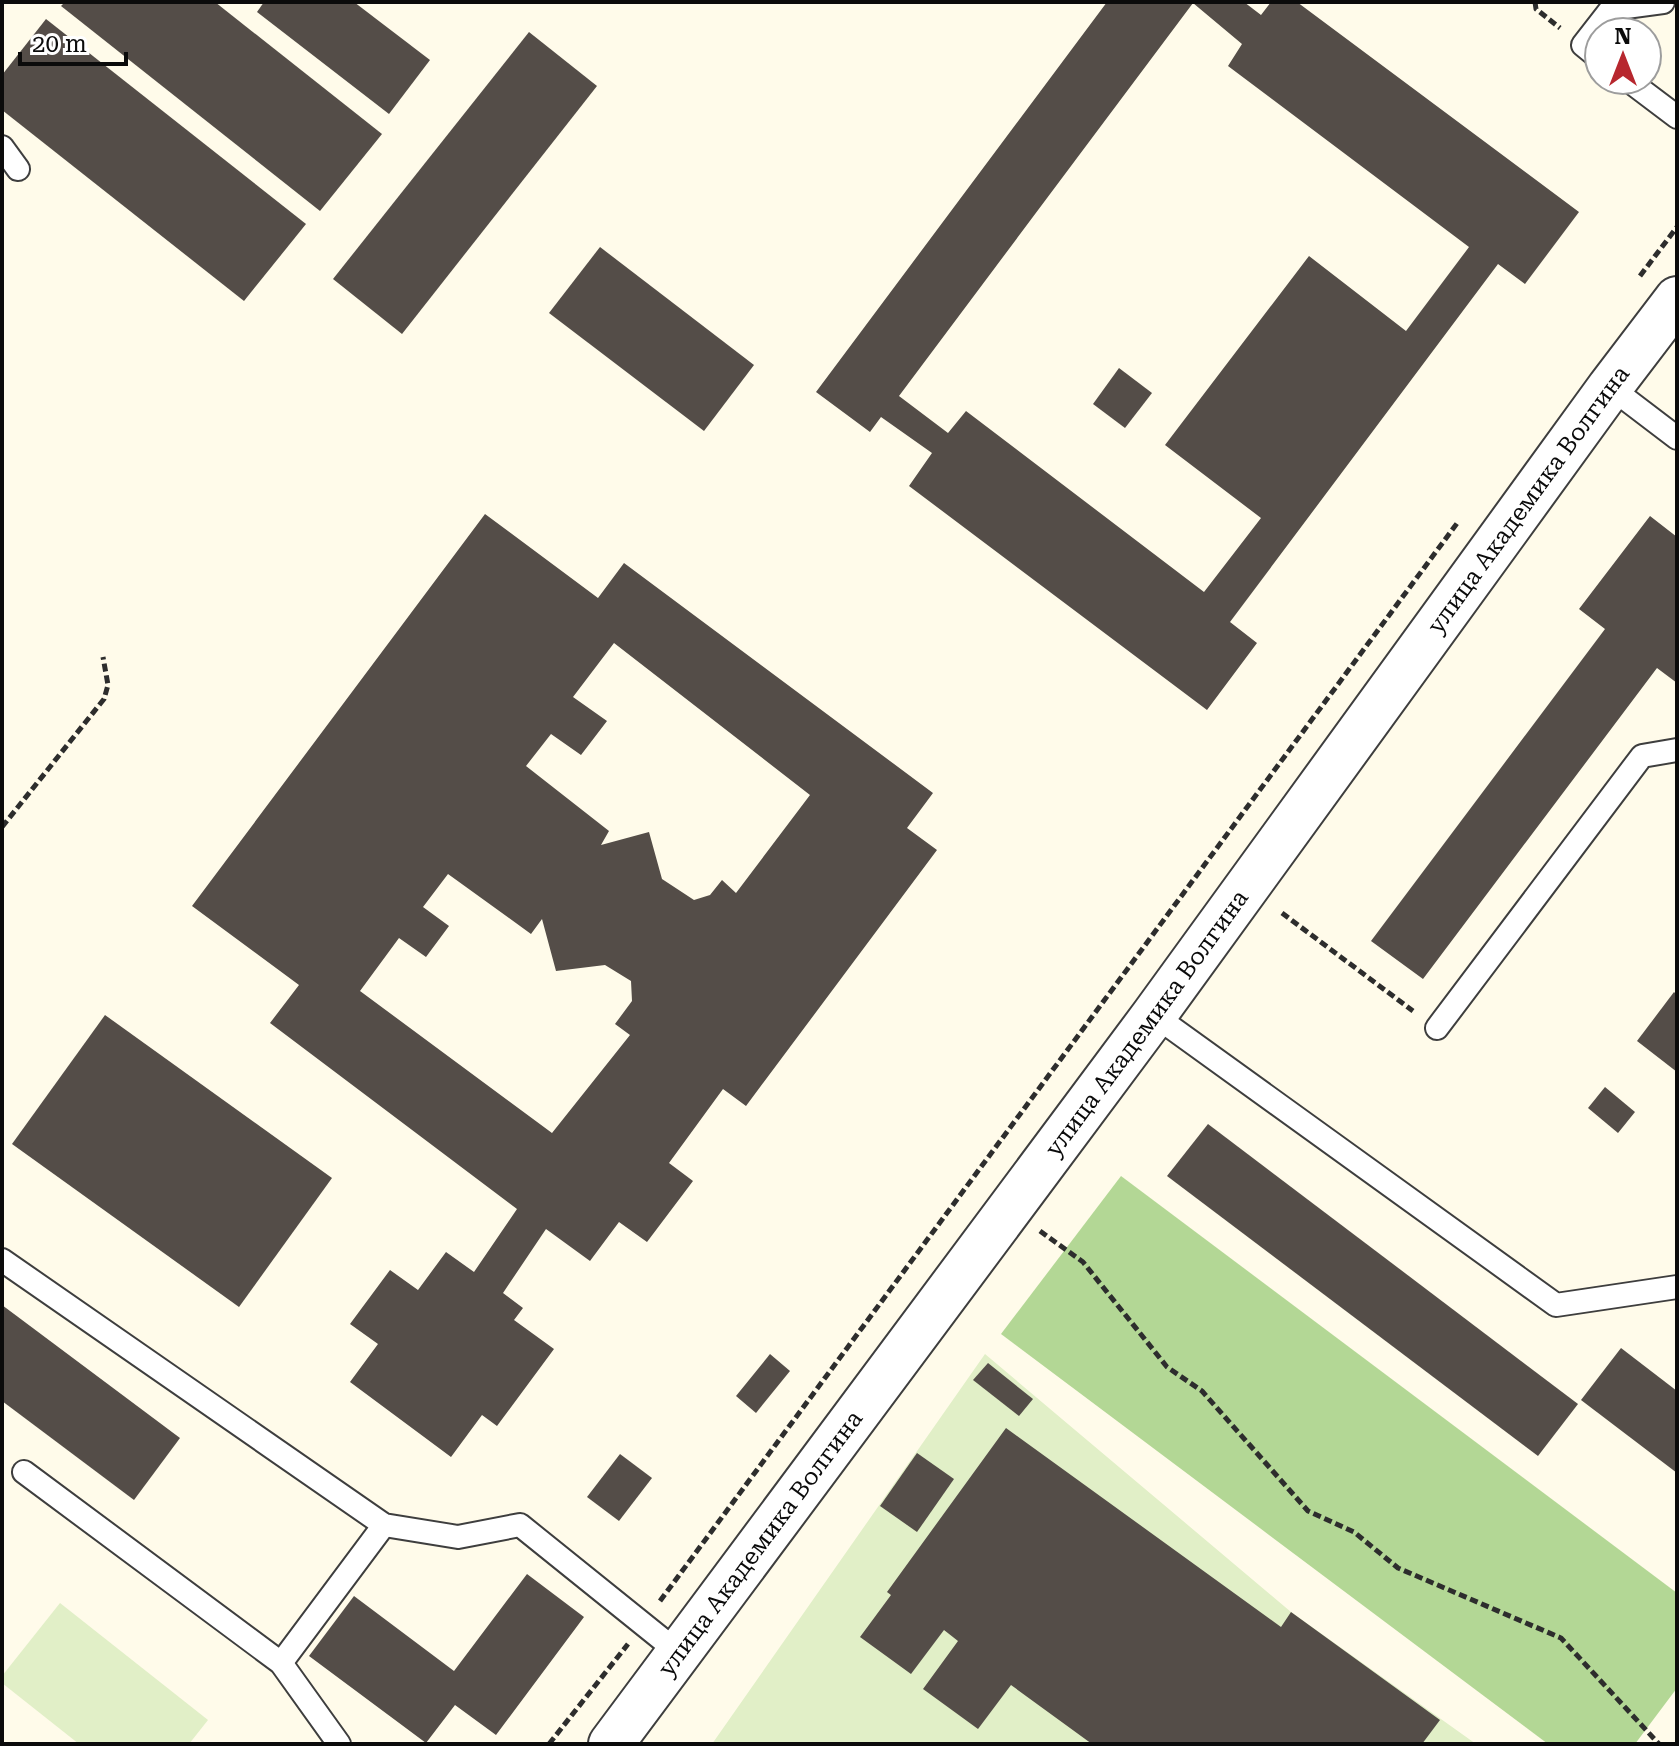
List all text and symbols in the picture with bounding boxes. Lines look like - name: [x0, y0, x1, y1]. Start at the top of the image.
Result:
- scale bar: [20, 16, 126, 66]
- north arrow: [1583, 16, 1663, 96]
- text: N: [1615, 24, 1632, 49]
- text: 20 m: [32, 30, 87, 58]
- street label: улица Академика Волгина: [1422, 360, 1635, 639]
- street label: улица Академика Волгина: [1039, 885, 1254, 1162]
- street label: улица Академика Волгина: [652, 1405, 868, 1682]

